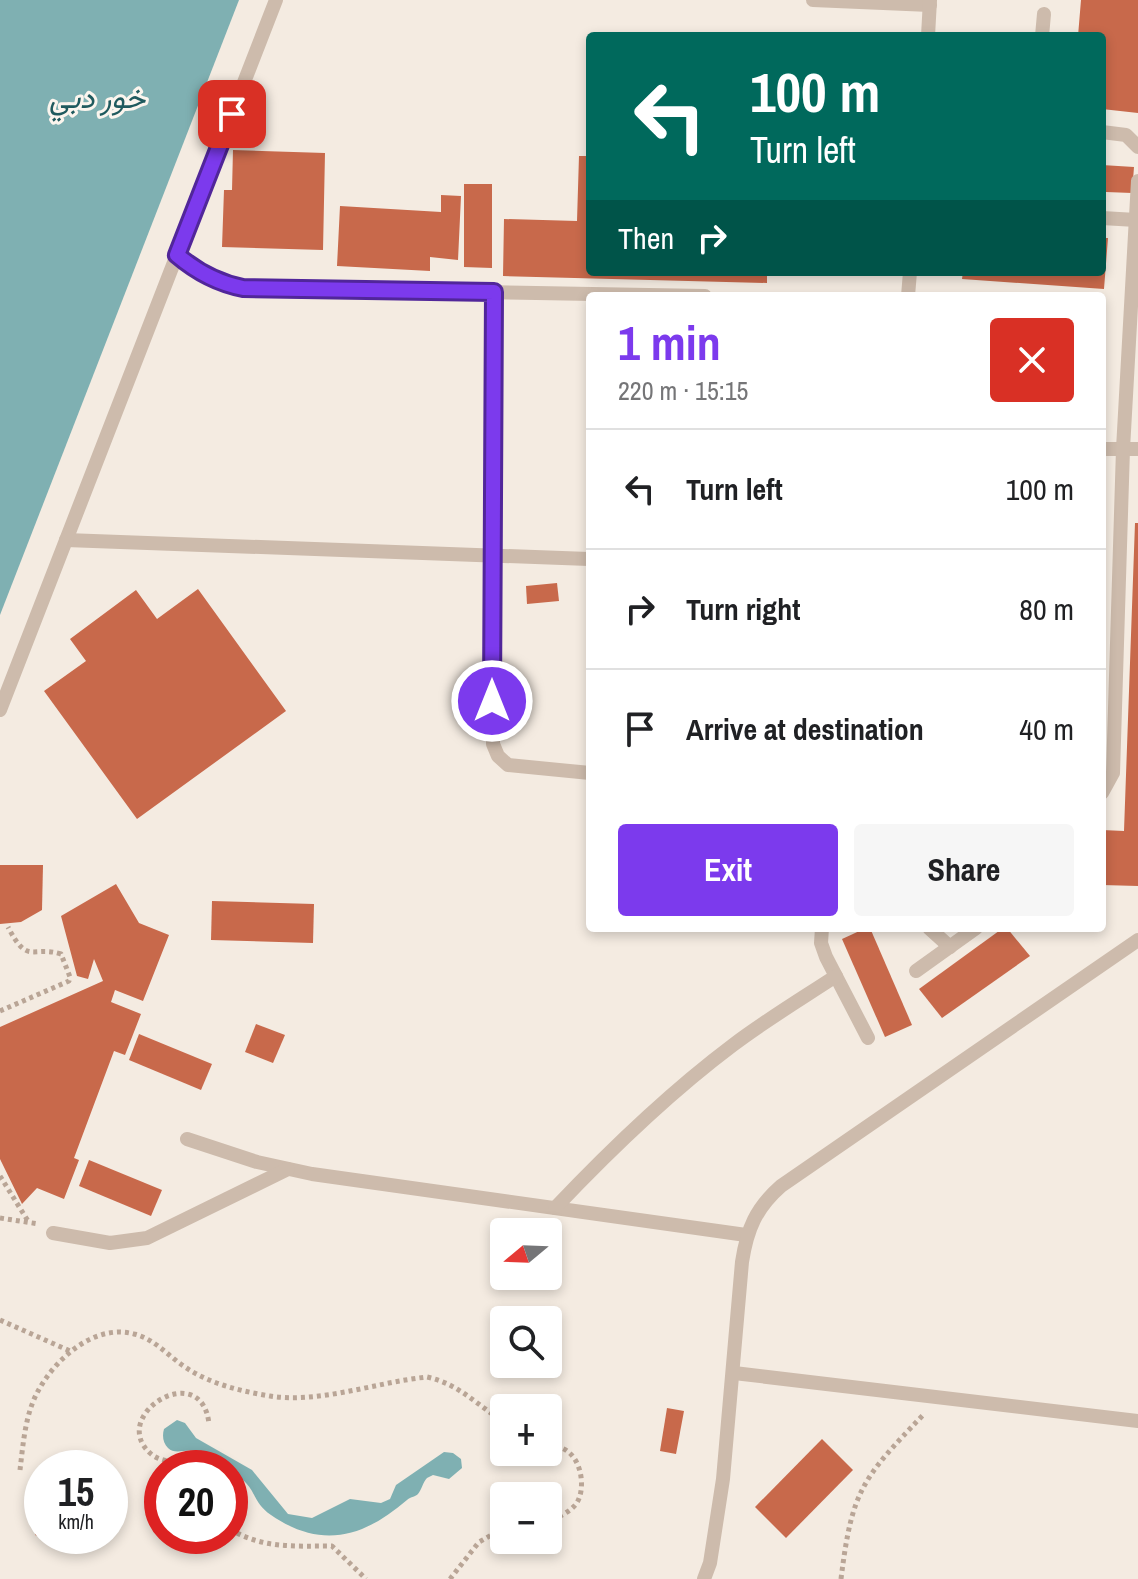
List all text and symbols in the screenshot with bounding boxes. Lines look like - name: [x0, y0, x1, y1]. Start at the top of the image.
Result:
- text: 100 m: [750, 54, 880, 129]
- icon: left: [618, 64, 722, 168]
- water label: خور دبي: [49, 77, 146, 122]
- pin: [198, 80, 266, 148]
- icon: arrive: [210, 92, 254, 136]
- text: Turn left: [750, 126, 856, 174]
- icon: right: [690, 216, 734, 260]
- text: Then: [618, 218, 674, 258]
- text: 1 min: [618, 310, 721, 375]
- button: close: [990, 318, 1074, 402]
- text: 220 m · 15:15: [618, 373, 748, 408]
- icon: left: [618, 467, 662, 511]
- text: Turn left: [686, 469, 783, 509]
- text: 100 m: [1006, 469, 1074, 509]
- icon: right: [618, 587, 662, 631]
- text: Turn right: [686, 589, 800, 629]
- text: 80 m: [1019, 589, 1074, 629]
- position arrow: [450, 659, 534, 743]
- icon: arrive: [618, 707, 662, 751]
- text: Arrive at destination: [686, 709, 924, 749]
- text: 40 m: [1019, 709, 1074, 749]
- button: Exit: [618, 824, 838, 916]
- button: Share: [854, 824, 1074, 916]
- north arrow: [490, 1218, 562, 1290]
- map controls: [490, 1218, 562, 1554]
- button: search: [490, 1306, 562, 1378]
- button: +: [490, 1394, 562, 1466]
- speed limit sign: 20: [144, 1450, 248, 1554]
- text: 15: [58, 1465, 94, 1518]
- button: −: [490, 1482, 562, 1554]
- text: km/h: [58, 1508, 94, 1535]

